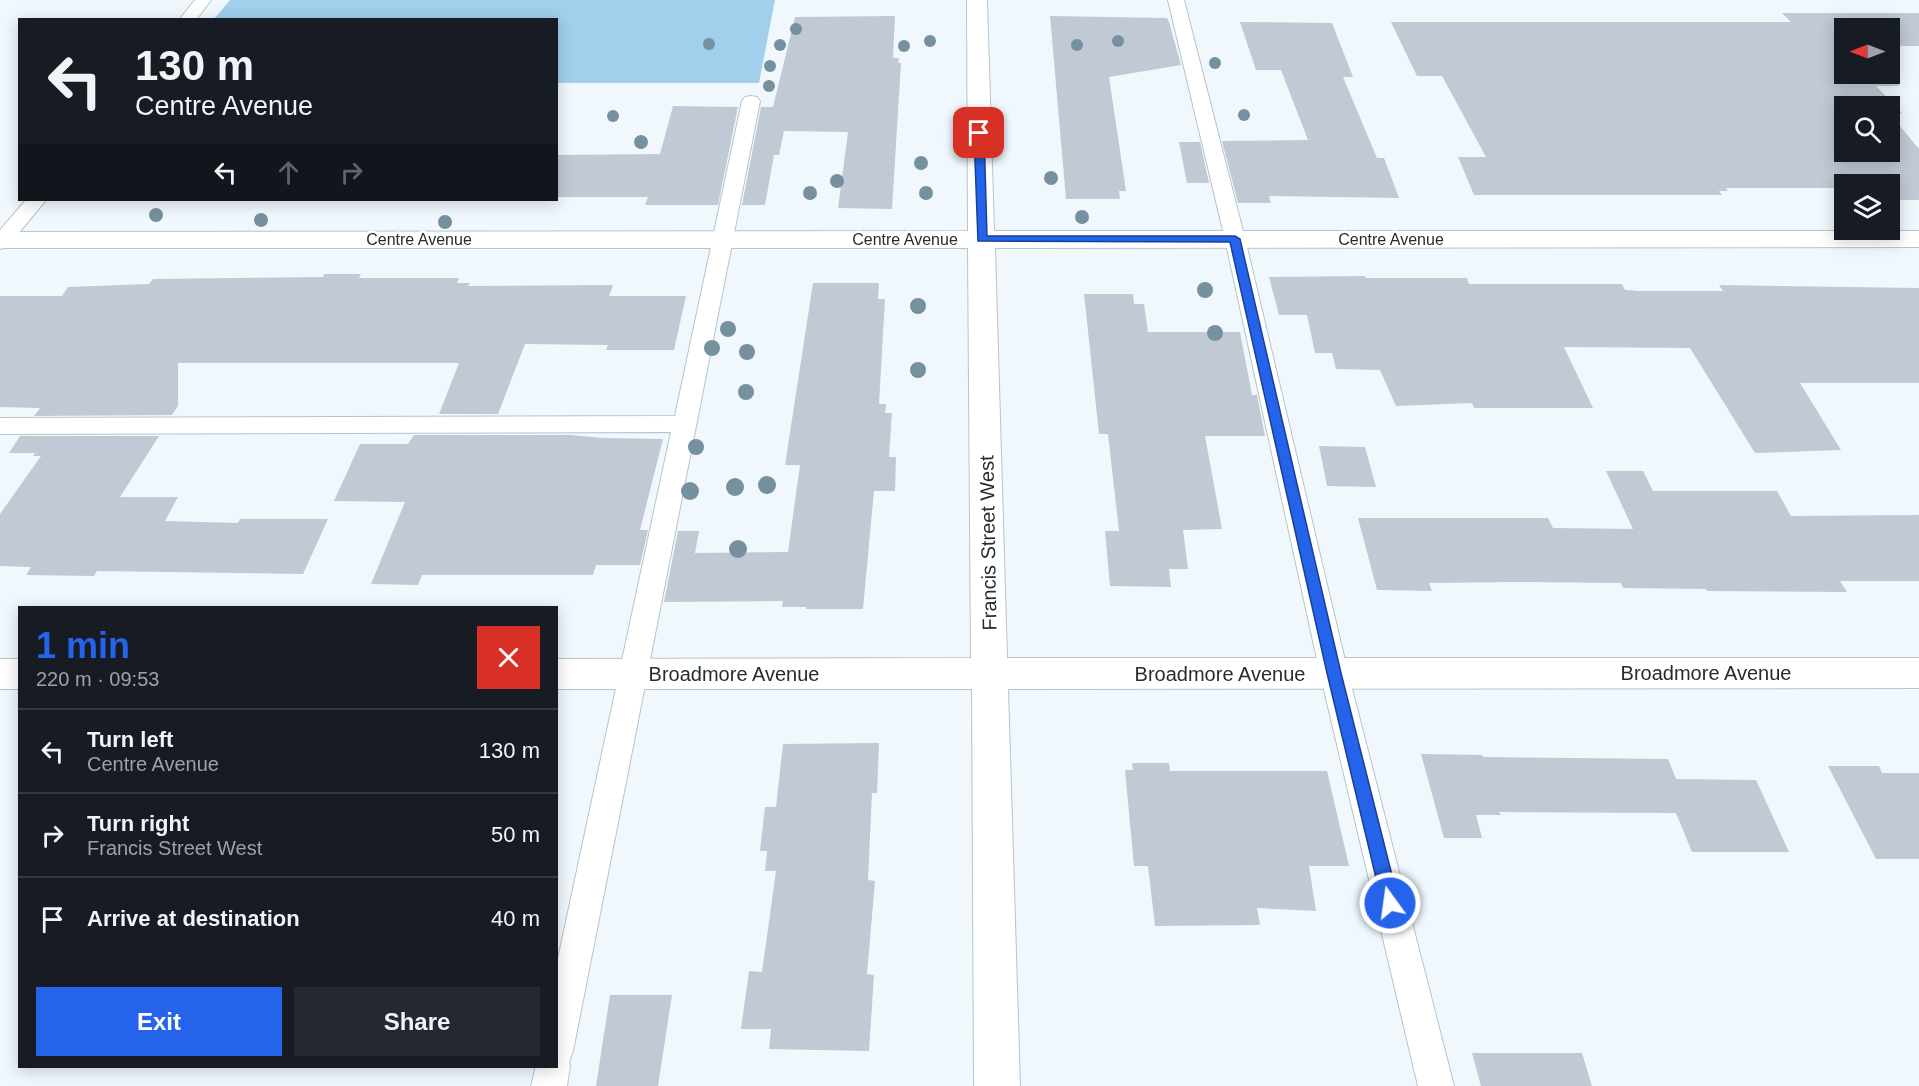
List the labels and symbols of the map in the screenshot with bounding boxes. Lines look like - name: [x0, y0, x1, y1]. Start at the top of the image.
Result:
- north arrow: [1834, 18, 1900, 84]
- pin: [953, 107, 1004, 158]
- street label: Centre Avenue: [366, 231, 472, 248]
- street label: Centre Avenue: [852, 231, 958, 248]
- street label: Centre Avenue: [1338, 231, 1444, 248]
- street label: Francis Street West: [975, 455, 1001, 631]
- street label: Broadmore Avenue: [1621, 662, 1791, 684]
- street label: Broadmore Avenue: [649, 663, 819, 685]
- street label: Broadmore Avenue: [1135, 663, 1305, 685]
- position arrow: [1358, 871, 1422, 935]

